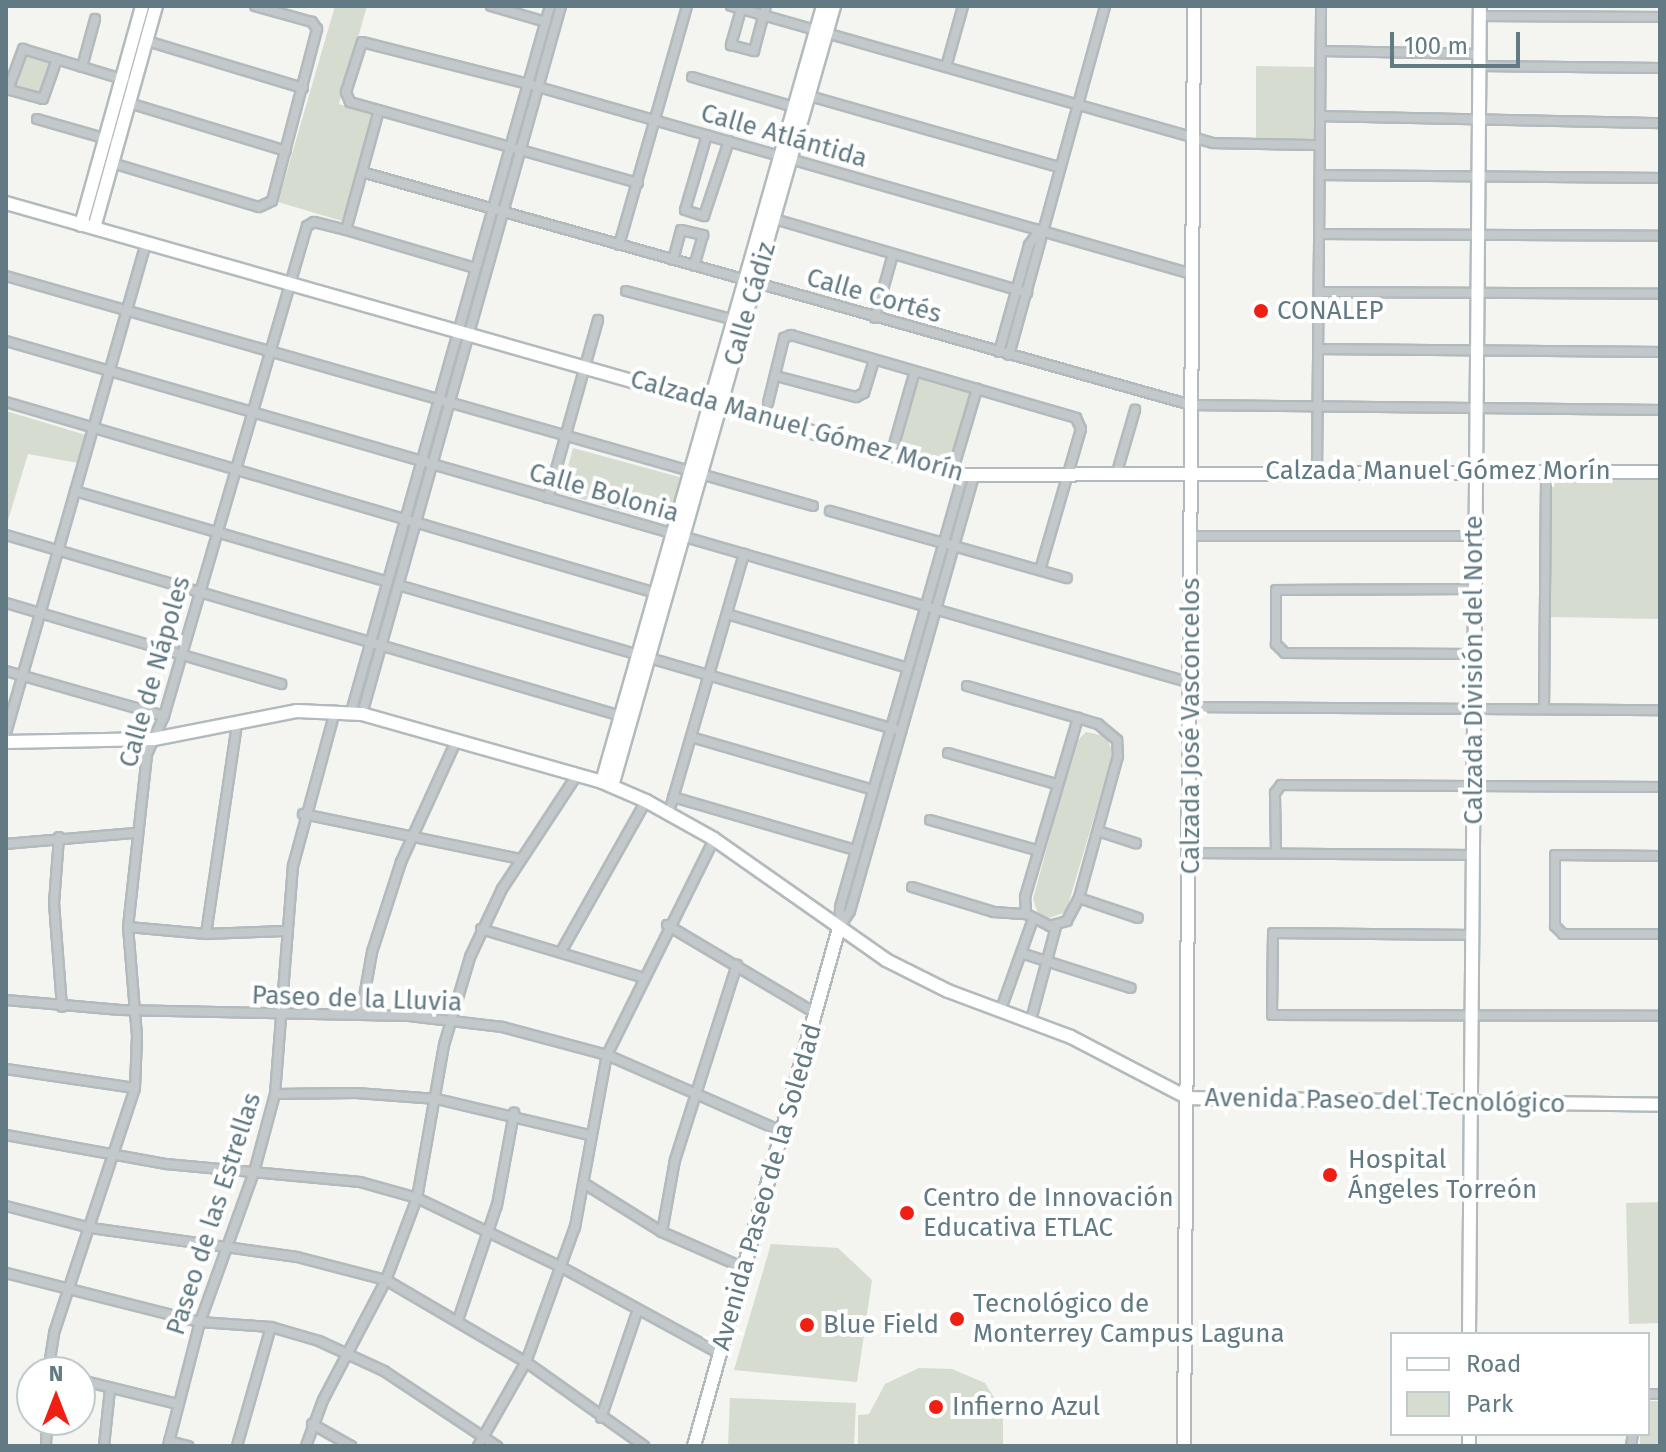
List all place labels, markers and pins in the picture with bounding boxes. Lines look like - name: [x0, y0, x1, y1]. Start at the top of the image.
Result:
- place label: CONALEP: [1277, 295, 1384, 327]
- marker: CONALEP: [1252, 302, 1270, 320]
- place label: Hospital Ángeles Torreón: [1348, 1144, 1537, 1206]
- marker: Hospital Ángeles Torreón: [1319, 1164, 1341, 1186]
- place label: Centro de Innovación Educativa ETLAC: [923, 1182, 1174, 1244]
- marker: Centro de Innovación Educativa ETLAC: [898, 1204, 916, 1222]
- place label: Tecnológico de Monterrey Campus Laguna: [973, 1288, 1285, 1350]
- place label: Blue Field: [823, 1309, 939, 1341]
- marker: Tecnológico de Monterrey Campus Laguna: [948, 1310, 966, 1328]
- marker: Blue Field: [798, 1316, 816, 1334]
- place label: Infierno Azul: [952, 1391, 1100, 1423]
- marker: Infierno Azul: [927, 1398, 945, 1416]

